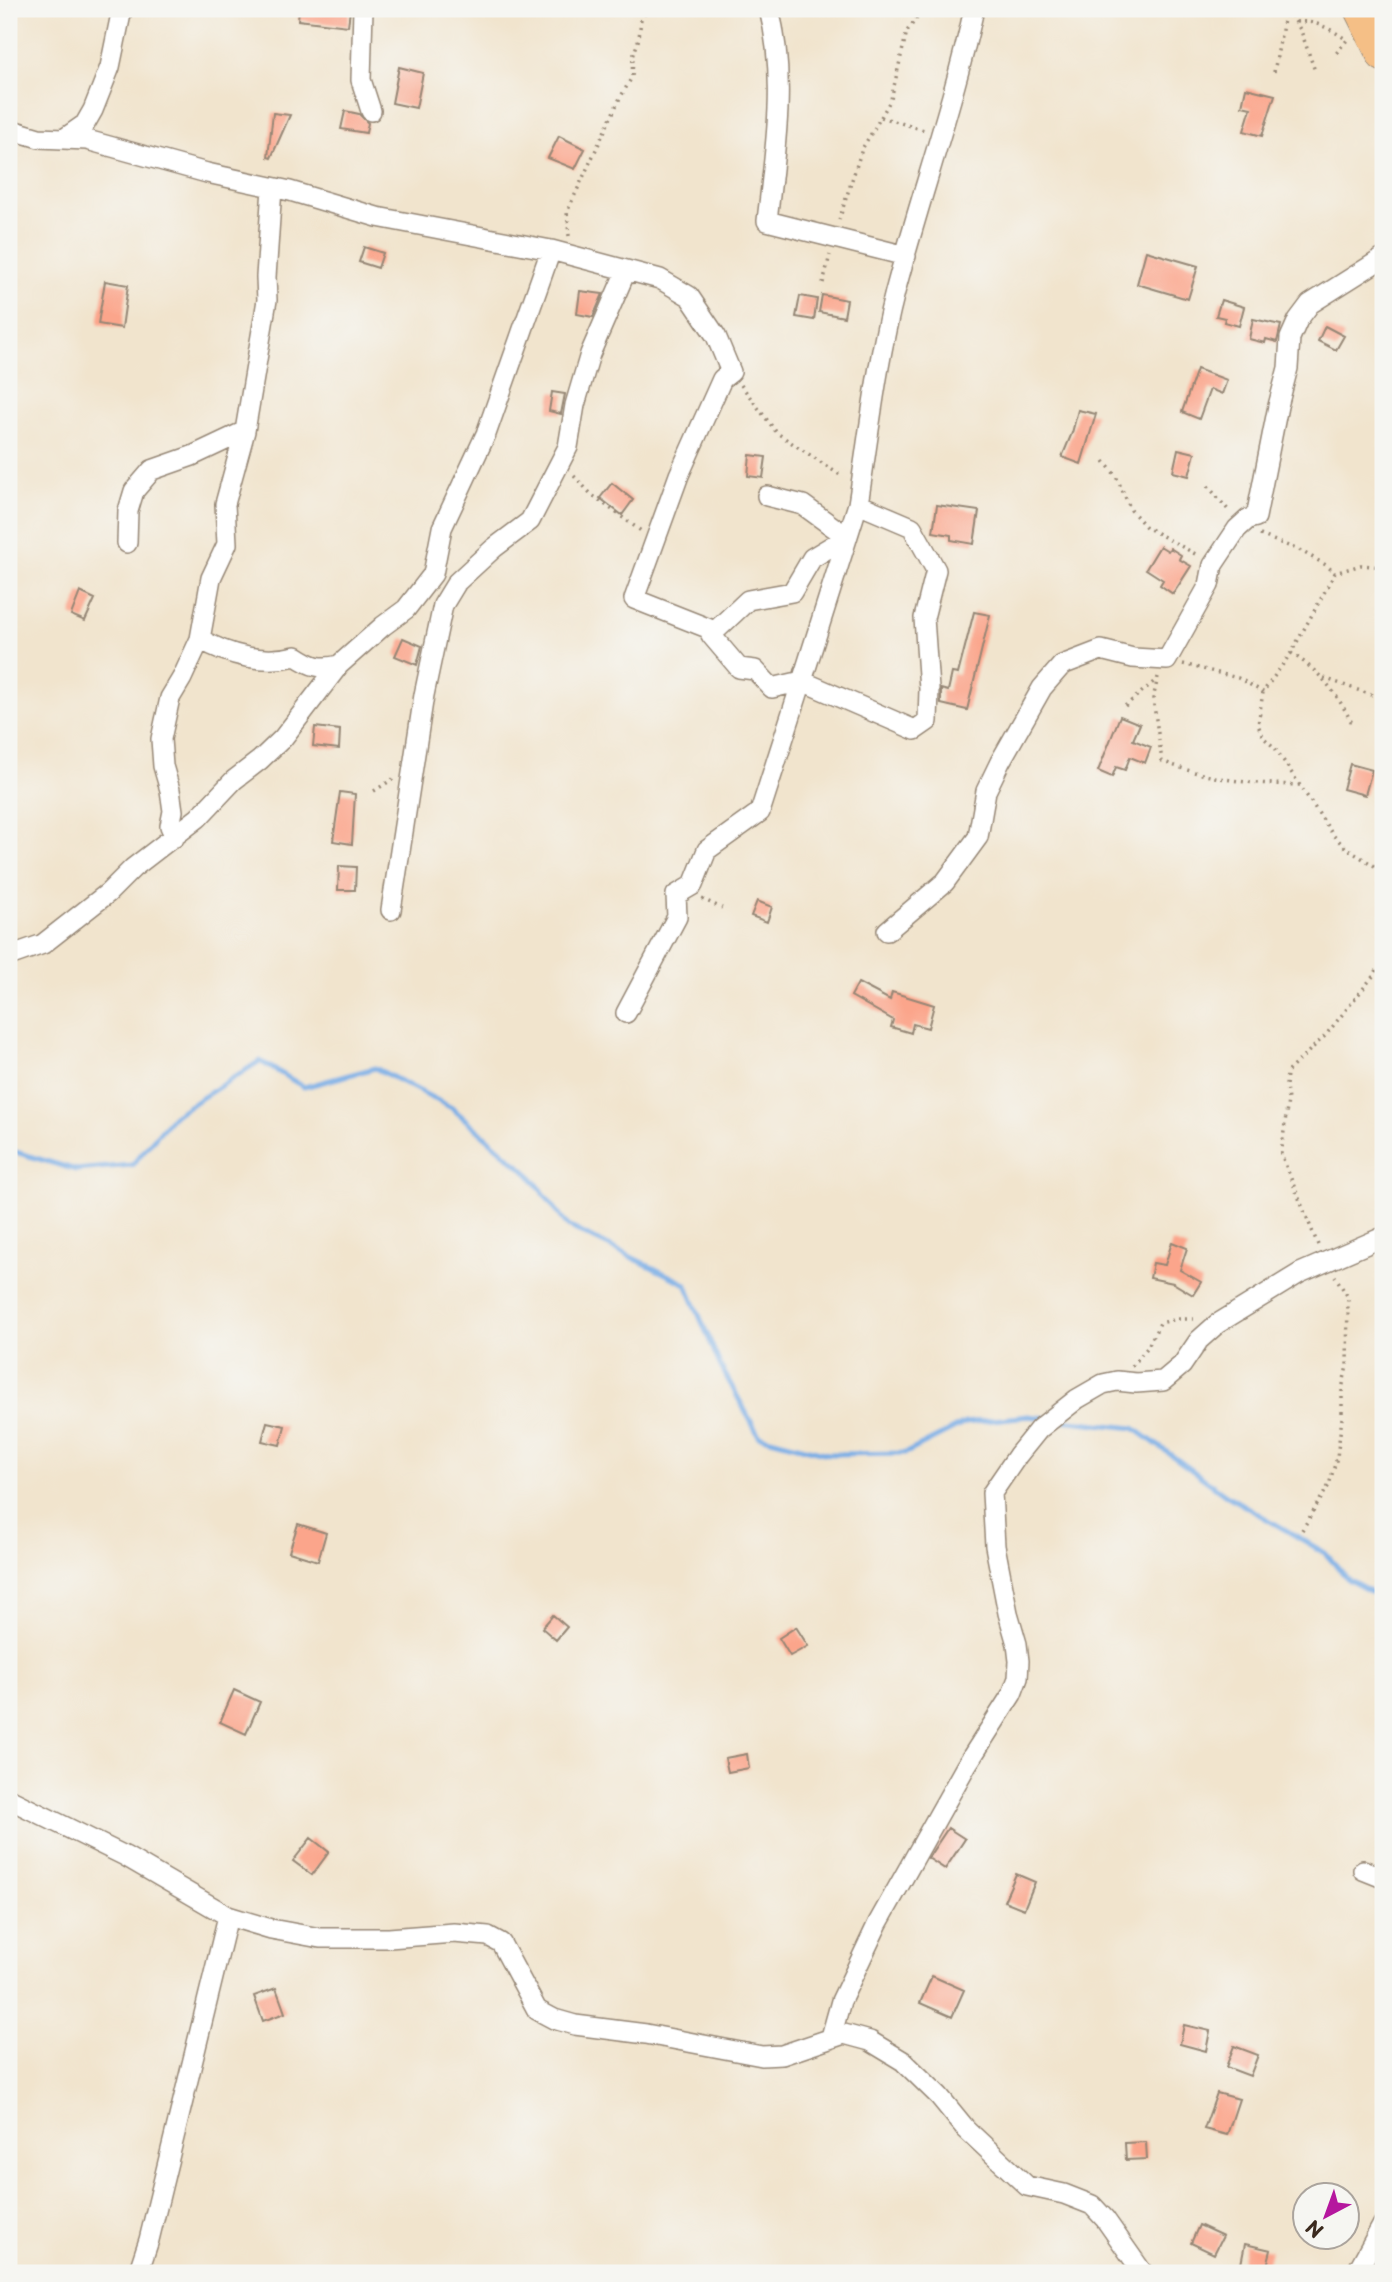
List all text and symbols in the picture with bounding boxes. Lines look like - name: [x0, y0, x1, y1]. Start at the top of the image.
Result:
- north arrow: [1290, 2180, 1360, 2250]
- text: N: [1299, 2214, 1329, 2245]

